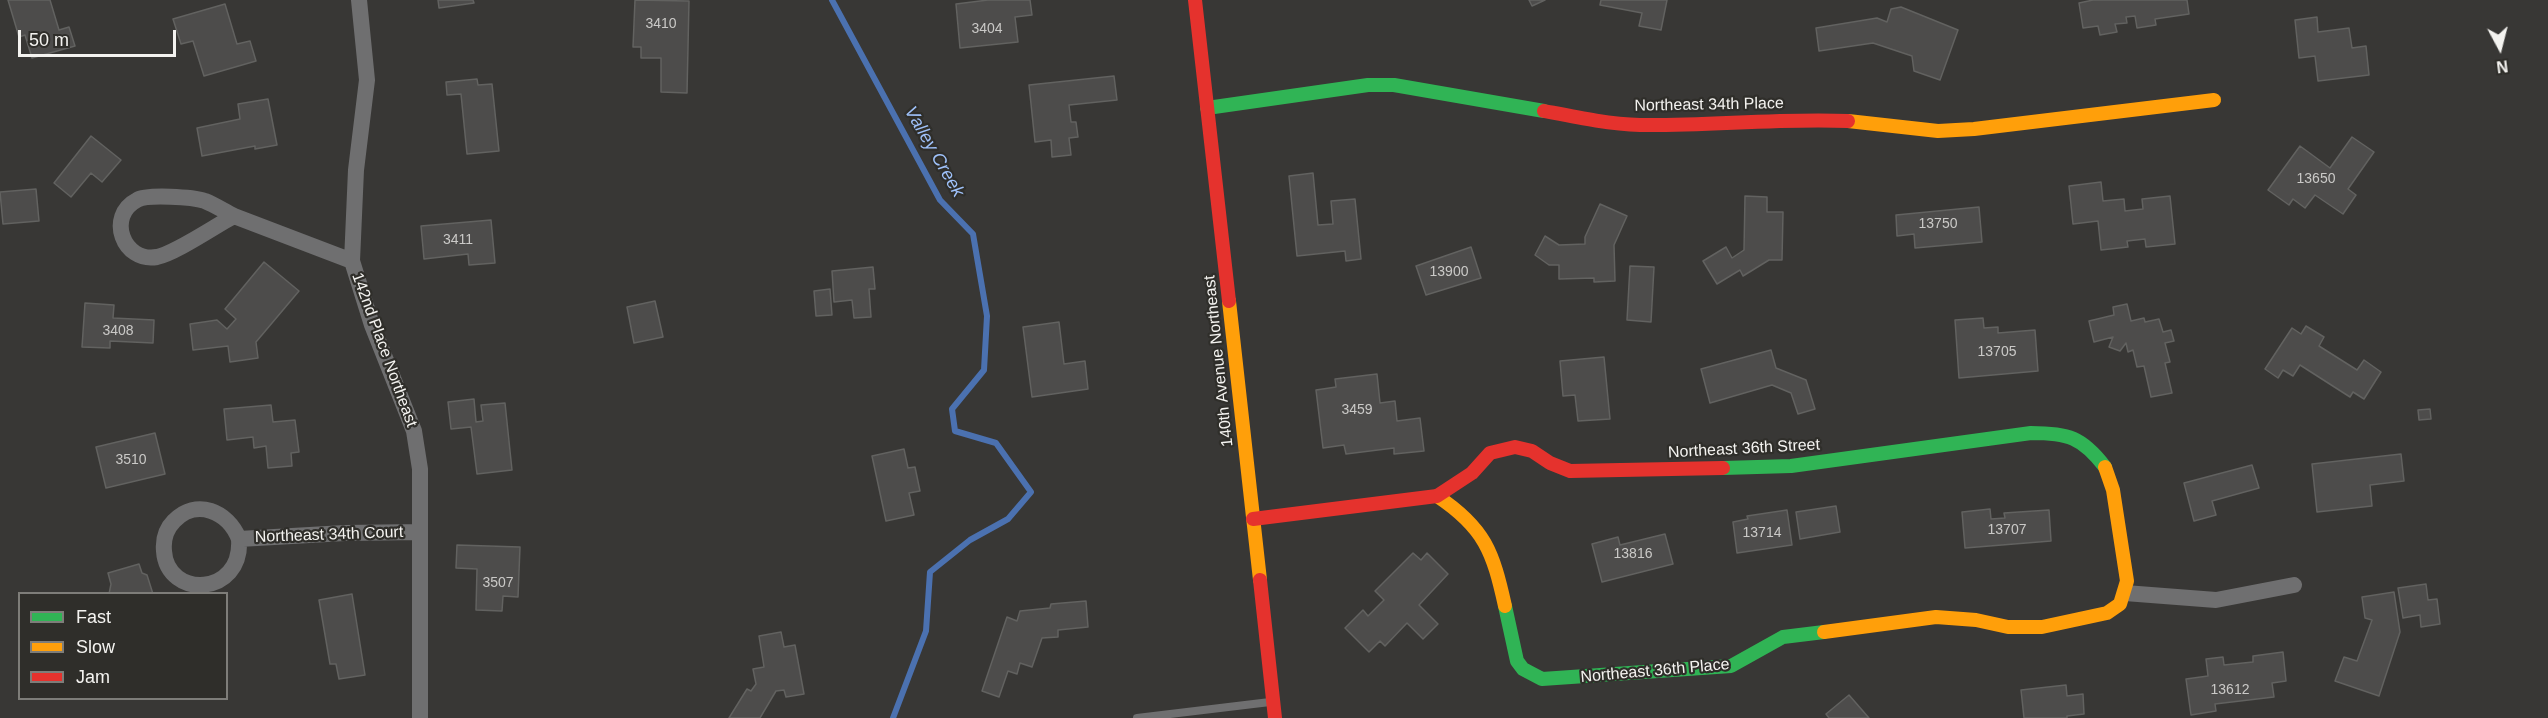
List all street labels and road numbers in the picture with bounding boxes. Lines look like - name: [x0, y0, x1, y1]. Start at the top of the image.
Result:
- street label: Northeast 34th Place: [1634, 94, 1784, 116]
- street label: 142nd Place Northeast: [347, 270, 421, 430]
- street label: 140th Avenue Northeast: [1200, 274, 1238, 448]
- street label: Northeast 36th Street: [1668, 435, 1820, 463]
- street label: Northeast 34th Court: [254, 523, 404, 547]
- street label: Northeast 36th Place: [1580, 655, 1730, 687]

